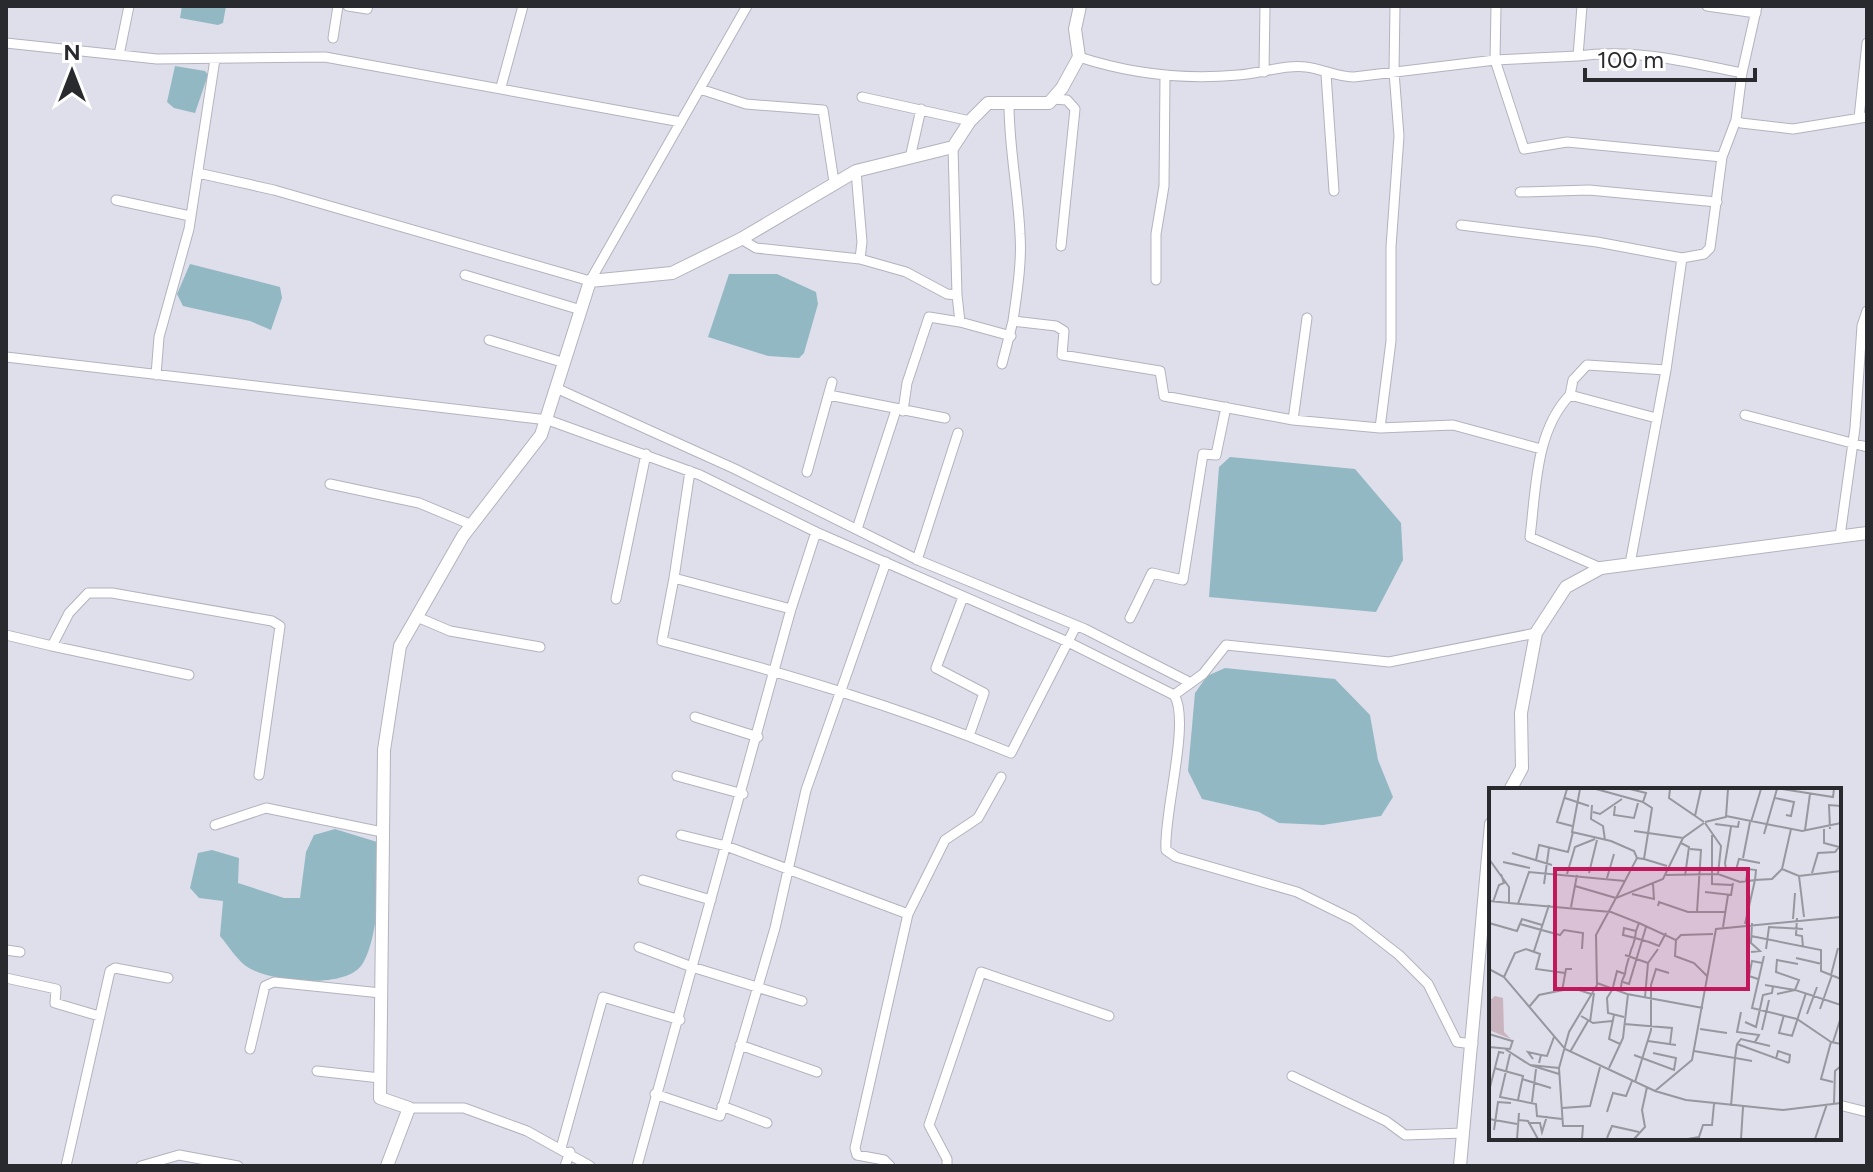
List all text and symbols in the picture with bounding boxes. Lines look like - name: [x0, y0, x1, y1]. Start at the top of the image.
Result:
- north arrow: [32, 32, 112, 112]
- scale bar: [1585, 32, 1755, 82]
- text: N: [63, 39, 81, 66]
- text: 100 m: [1597, 45, 1664, 74]
- inset map: [1489, 788, 1841, 1140]

